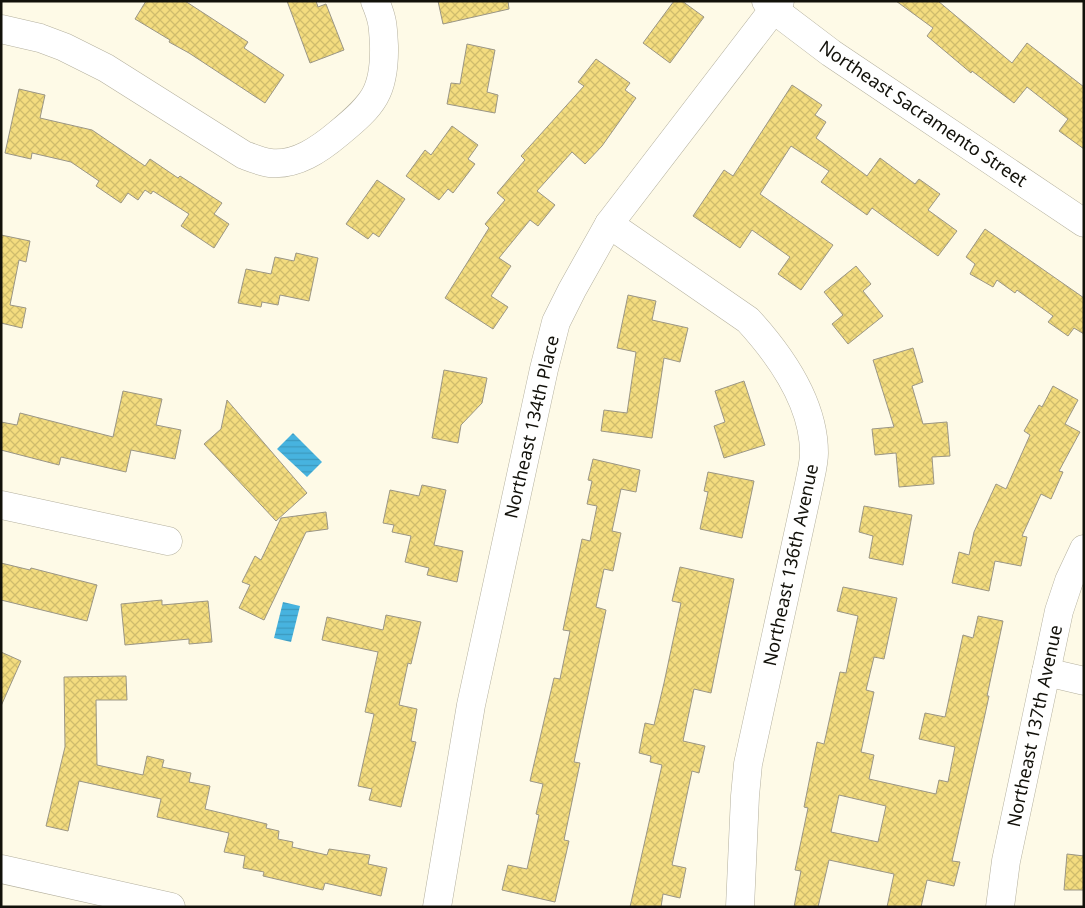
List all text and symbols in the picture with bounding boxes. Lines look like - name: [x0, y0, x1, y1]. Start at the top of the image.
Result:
- street label: Northeast Sacramento Street: [815, 34, 1033, 192]
- street label: Northeast 134th Place: [498, 333, 564, 521]
- street label: Northeast 136th Avenue: [757, 462, 823, 668]
- street label: Northeast 137th Avenue: [1001, 623, 1067, 829]

